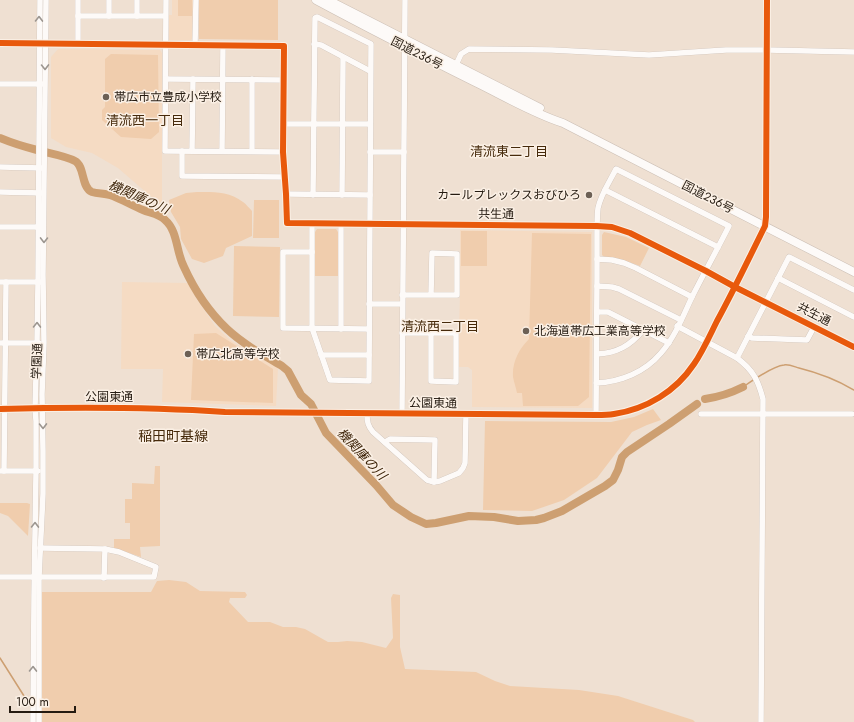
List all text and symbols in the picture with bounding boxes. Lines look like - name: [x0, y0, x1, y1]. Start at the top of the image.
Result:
- one-way arrow: [35, 16, 43, 22]
- street label: 国道236号: [388, 32, 446, 74]
- one-way arrow: [41, 64, 50, 70]
- place label: 帯広市立豊成小学校: [114, 88, 222, 106]
- marker: 帯広市立豊成小学校: [101, 92, 111, 102]
- district label: 清流西一丁目: [106, 111, 184, 130]
- district label: 清流東二丁目: [470, 142, 548, 161]
- water label: 機関庫の川: [105, 175, 174, 220]
- street label: 国道236号: [679, 176, 737, 218]
- place label: カールプレックスおびひろ: [437, 186, 581, 204]
- marker: カールプレックスおびひろ: [584, 190, 594, 200]
- street label: 共生通: [478, 205, 514, 223]
- one-way arrow: [40, 237, 48, 243]
- street label: 共生通: [794, 298, 834, 330]
- district label: 清流西二丁目: [401, 317, 479, 336]
- one-way arrow: [33, 322, 42, 328]
- place label: 北海道帯広工業高等学校: [534, 322, 666, 340]
- marker: 北海道帯広工業高等学校: [521, 326, 531, 336]
- street label: 学園通: [27, 343, 47, 379]
- place label: 帯広北高等学校: [196, 345, 280, 363]
- marker: 帯広北高等学校: [183, 349, 193, 359]
- street label: 公園東通: [85, 388, 133, 406]
- street label: 公園東通: [409, 394, 457, 412]
- one-way arrow: [39, 423, 47, 429]
- water label: 機関庫の川: [333, 424, 392, 486]
- district label: 稲田町基線: [138, 426, 208, 446]
- one-way arrow: [31, 522, 39, 528]
- one-way arrow: [29, 666, 37, 672]
- scale bar: [10, 688, 75, 714]
- text: 100 m: [16, 693, 49, 711]

